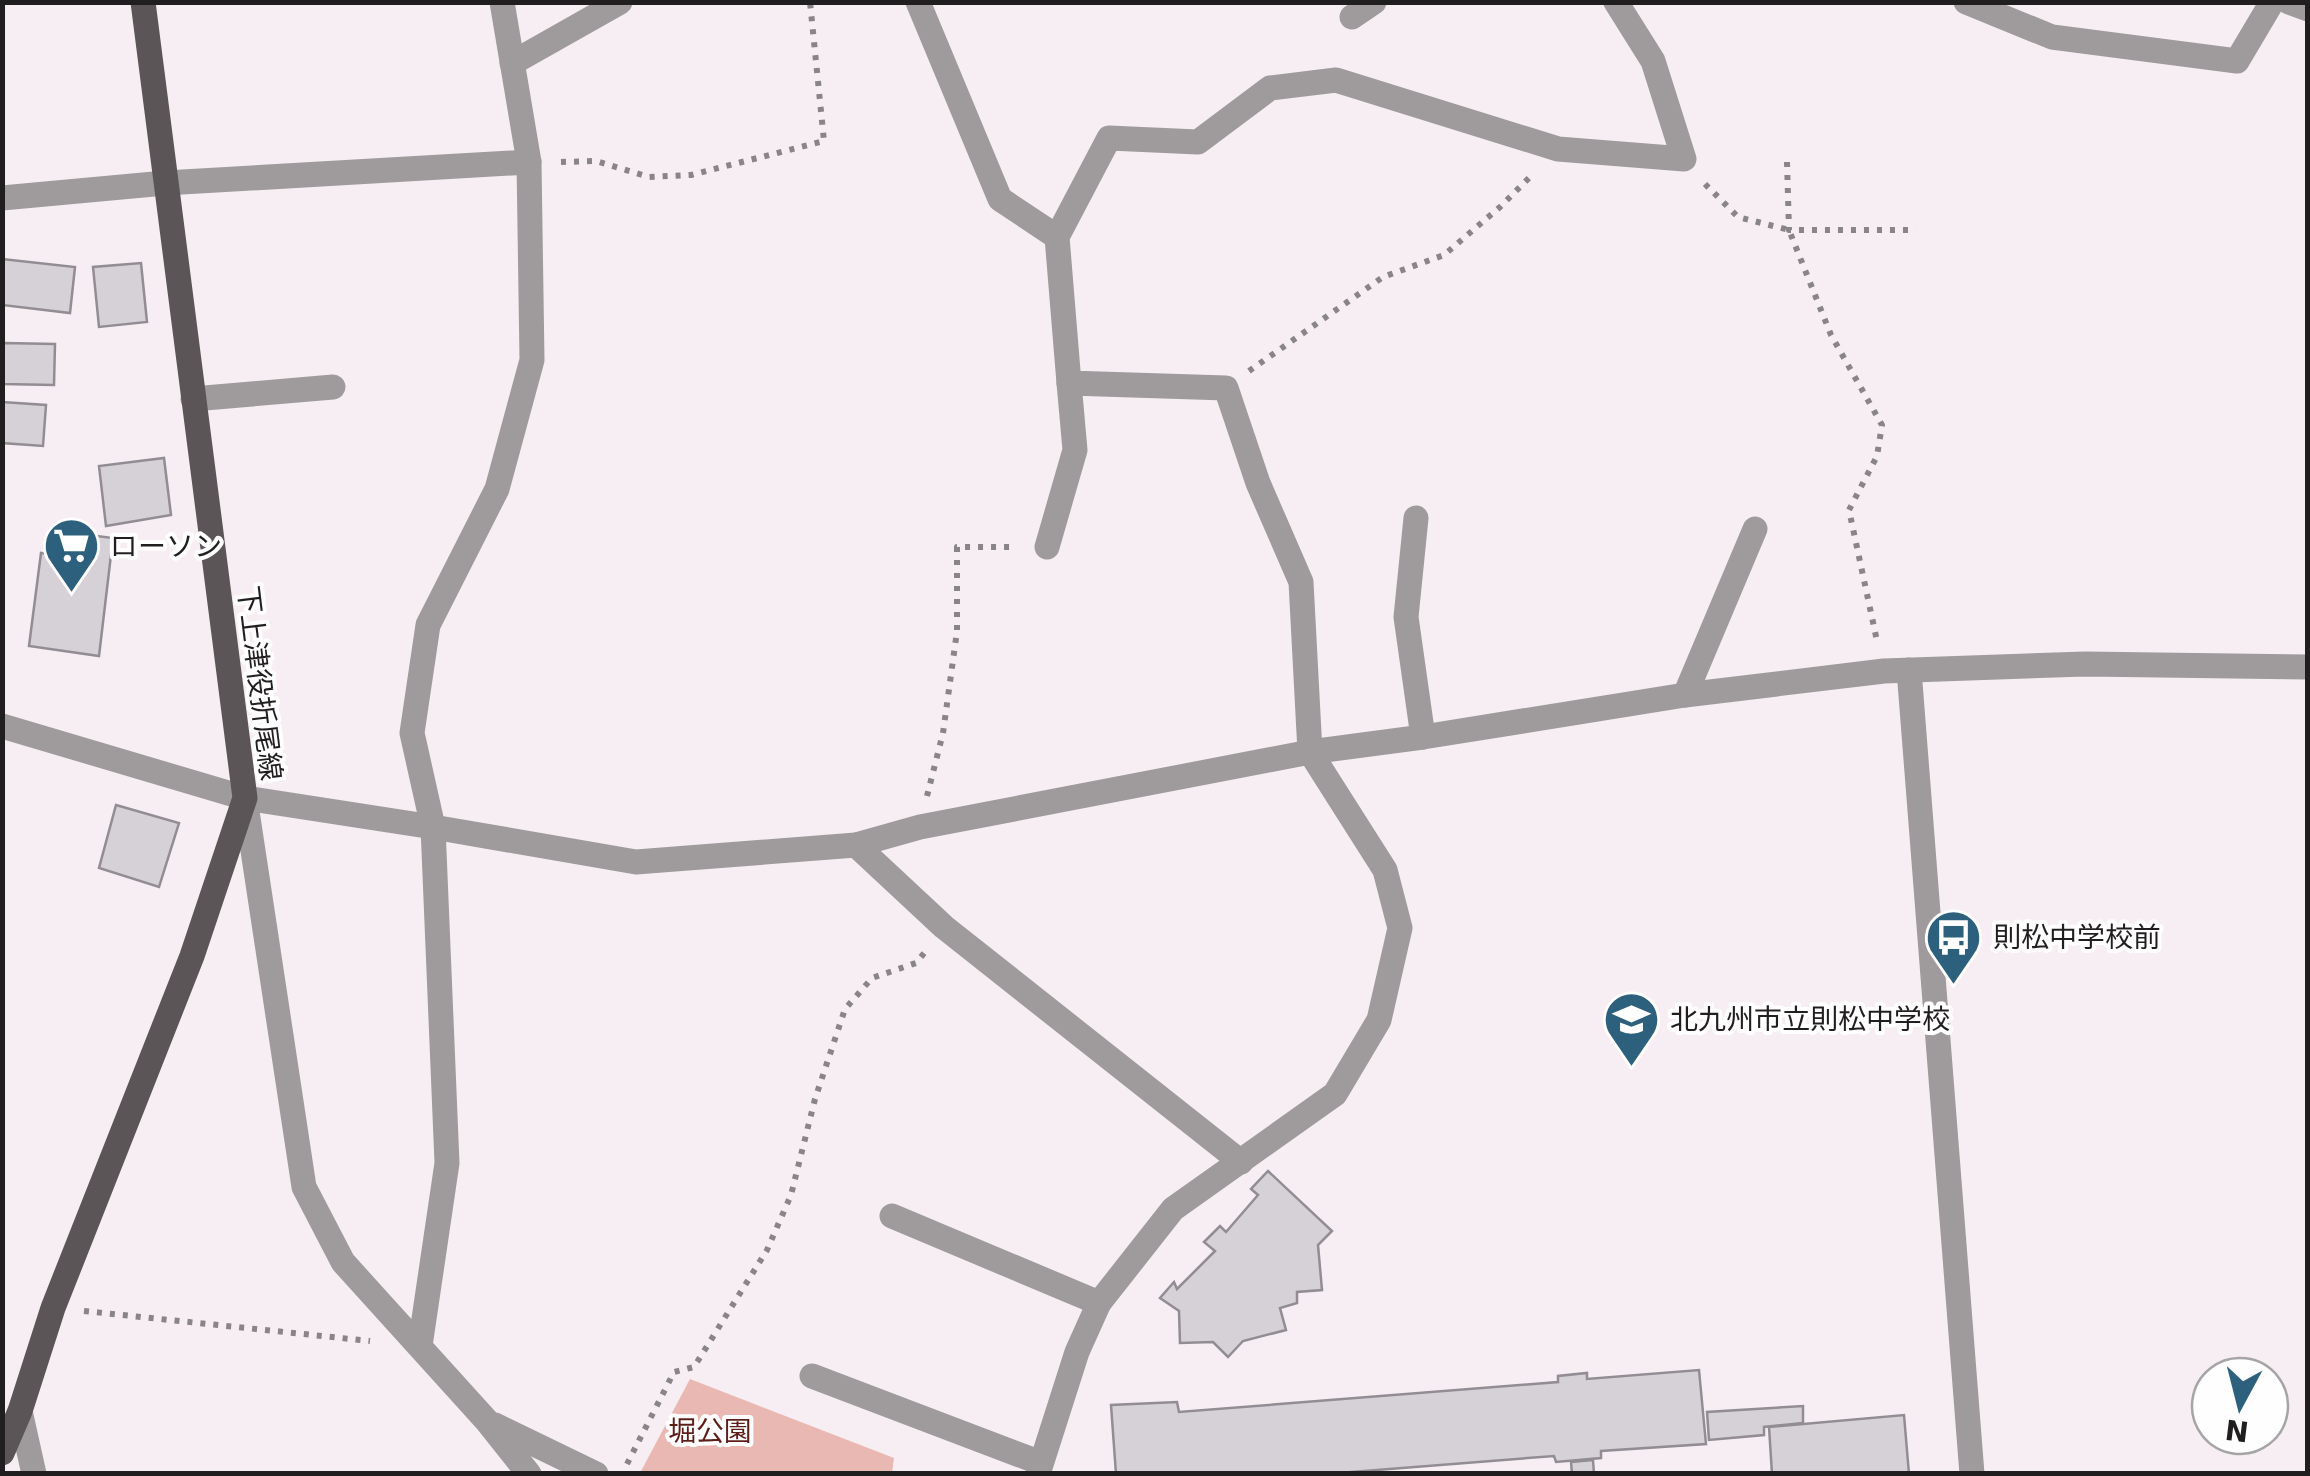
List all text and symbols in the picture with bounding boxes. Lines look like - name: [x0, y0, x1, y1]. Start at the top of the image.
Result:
- supermarket icon: ローソン: [41, 516, 101, 595]
- place label: ローソン: [110, 530, 222, 563]
- street label: 下上津役折尾線: [231, 584, 288, 782]
- bus stop icon: 則松中学校前: [1924, 907, 1984, 986]
- place label: 則松中学校前: [1993, 921, 2161, 954]
- school or university icon: 北九州市立則松中学校: [1601, 989, 1661, 1068]
- place label: 北九州市立則松中学校: [1670, 1003, 1950, 1036]
- north arrow: [2190, 1356, 2290, 1456]
- text: N: [2223, 1413, 2251, 1448]
- park label: 堀公園: [668, 1415, 752, 1448]

